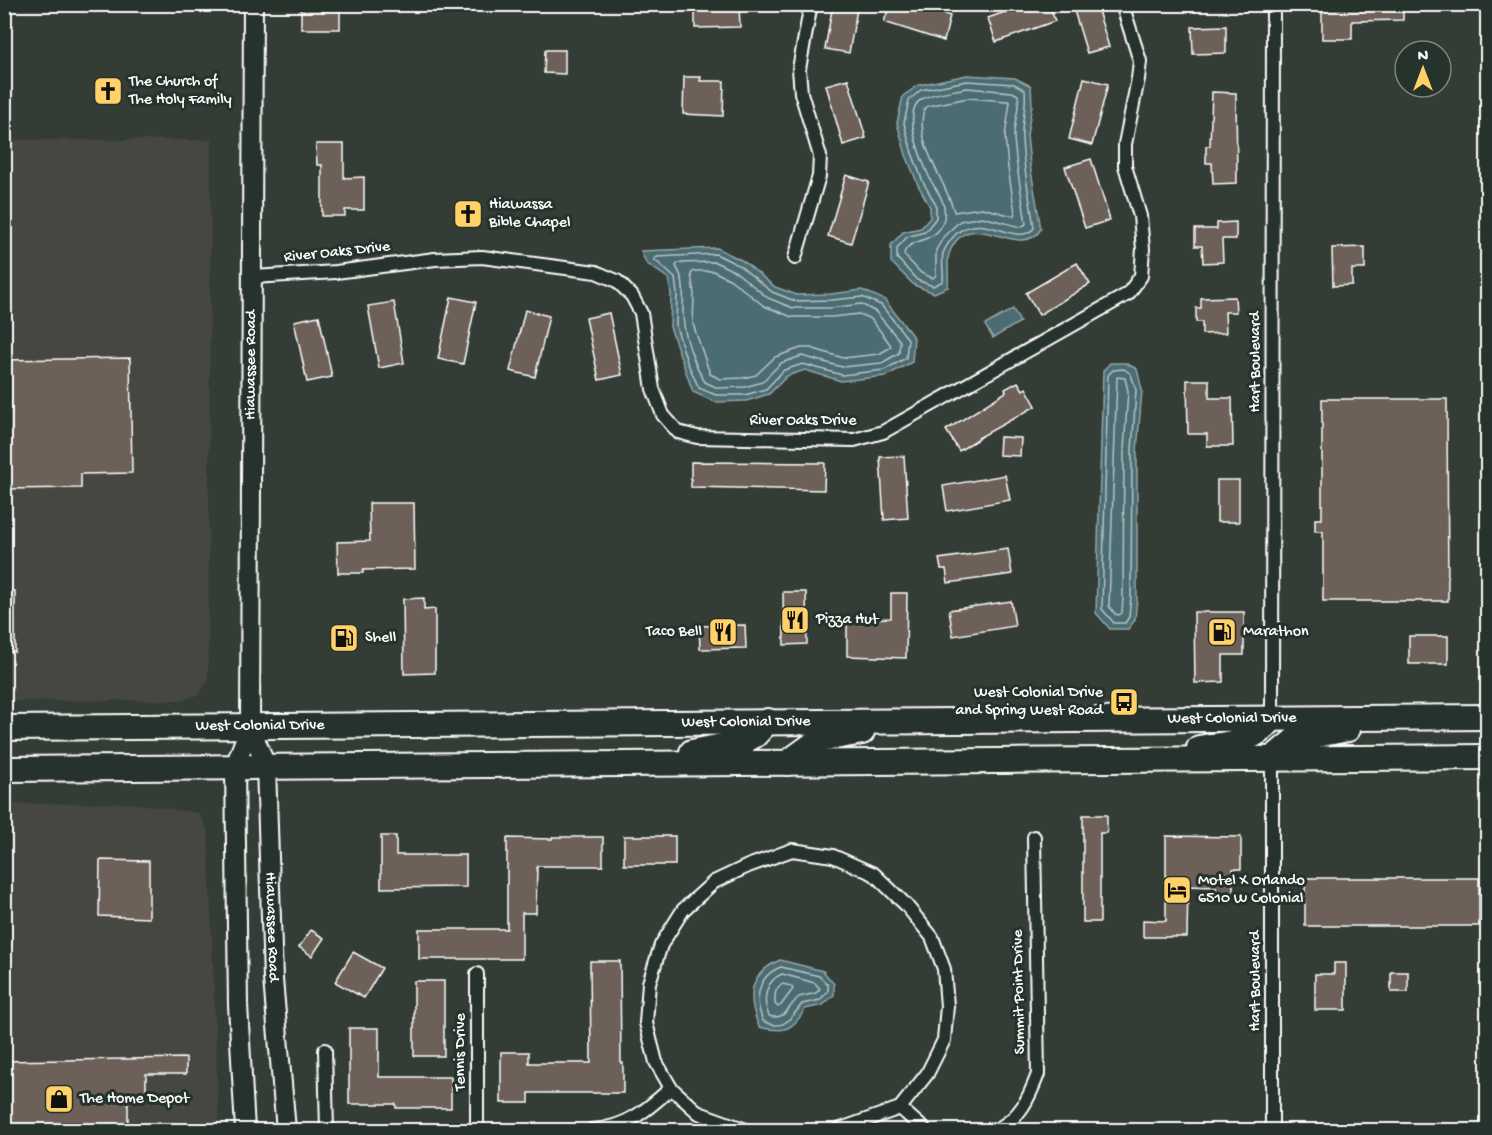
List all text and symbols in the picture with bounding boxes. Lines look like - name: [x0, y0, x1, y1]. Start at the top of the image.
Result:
- north arrow: [1393, 39, 1453, 99]
- text: N: [1418, 48, 1429, 67]
- place label: The Church of The Holy Family: [128, 73, 232, 110]
- church icon: The Church of The Holy Family: [92, 75, 124, 107]
- place label: Hiawassa Bible Chapel: [488, 196, 570, 233]
- church icon: Hiawassa Bible Chapel: [452, 198, 484, 230]
- street label: River Oaks Drive: [283, 238, 392, 268]
- street label: Hiawassee Road: [242, 308, 261, 420]
- street label: Hart Boulevard: [1247, 310, 1266, 412]
- street label: River Oaks Drive: [750, 412, 857, 431]
- restaurant icon: Pizza Hut: [779, 604, 811, 636]
- place label: Pizza Hut: [815, 611, 880, 630]
- restaurant icon: Taco Bell: [707, 616, 739, 648]
- fuel station icon: Marathon: [1206, 616, 1238, 648]
- fuel station icon: Shell: [328, 622, 360, 654]
- place label: Taco Bell: [645, 623, 702, 642]
- place label: Marathon: [1243, 623, 1309, 642]
- place label: Shell: [365, 629, 396, 648]
- place label: West Colonial Drive and Spring West Road: [955, 684, 1105, 721]
- bus stop icon: West Colonial Drive and Spring West Road: [1108, 686, 1140, 718]
- street label: West Colonial Drive: [1167, 709, 1297, 729]
- street label: West Colonial Drive: [681, 713, 811, 732]
- street label: West Colonial Drive: [195, 716, 325, 736]
- street label: Hiawassee Road: [260, 872, 283, 984]
- place label: Motel X Orlando 6510 W Colonial: [1198, 872, 1305, 909]
- hotel icon: Motel X Orlando 6510 W Colonial: [1161, 874, 1193, 906]
- street label: Summit Point Drive: [1009, 929, 1031, 1055]
- street label: Hart Boulevard: [1247, 929, 1266, 1031]
- street label: Tennis Drive: [452, 1012, 471, 1092]
- shop icon: The Home Depot: [43, 1083, 75, 1115]
- place label: The Home Depot: [79, 1090, 191, 1109]

